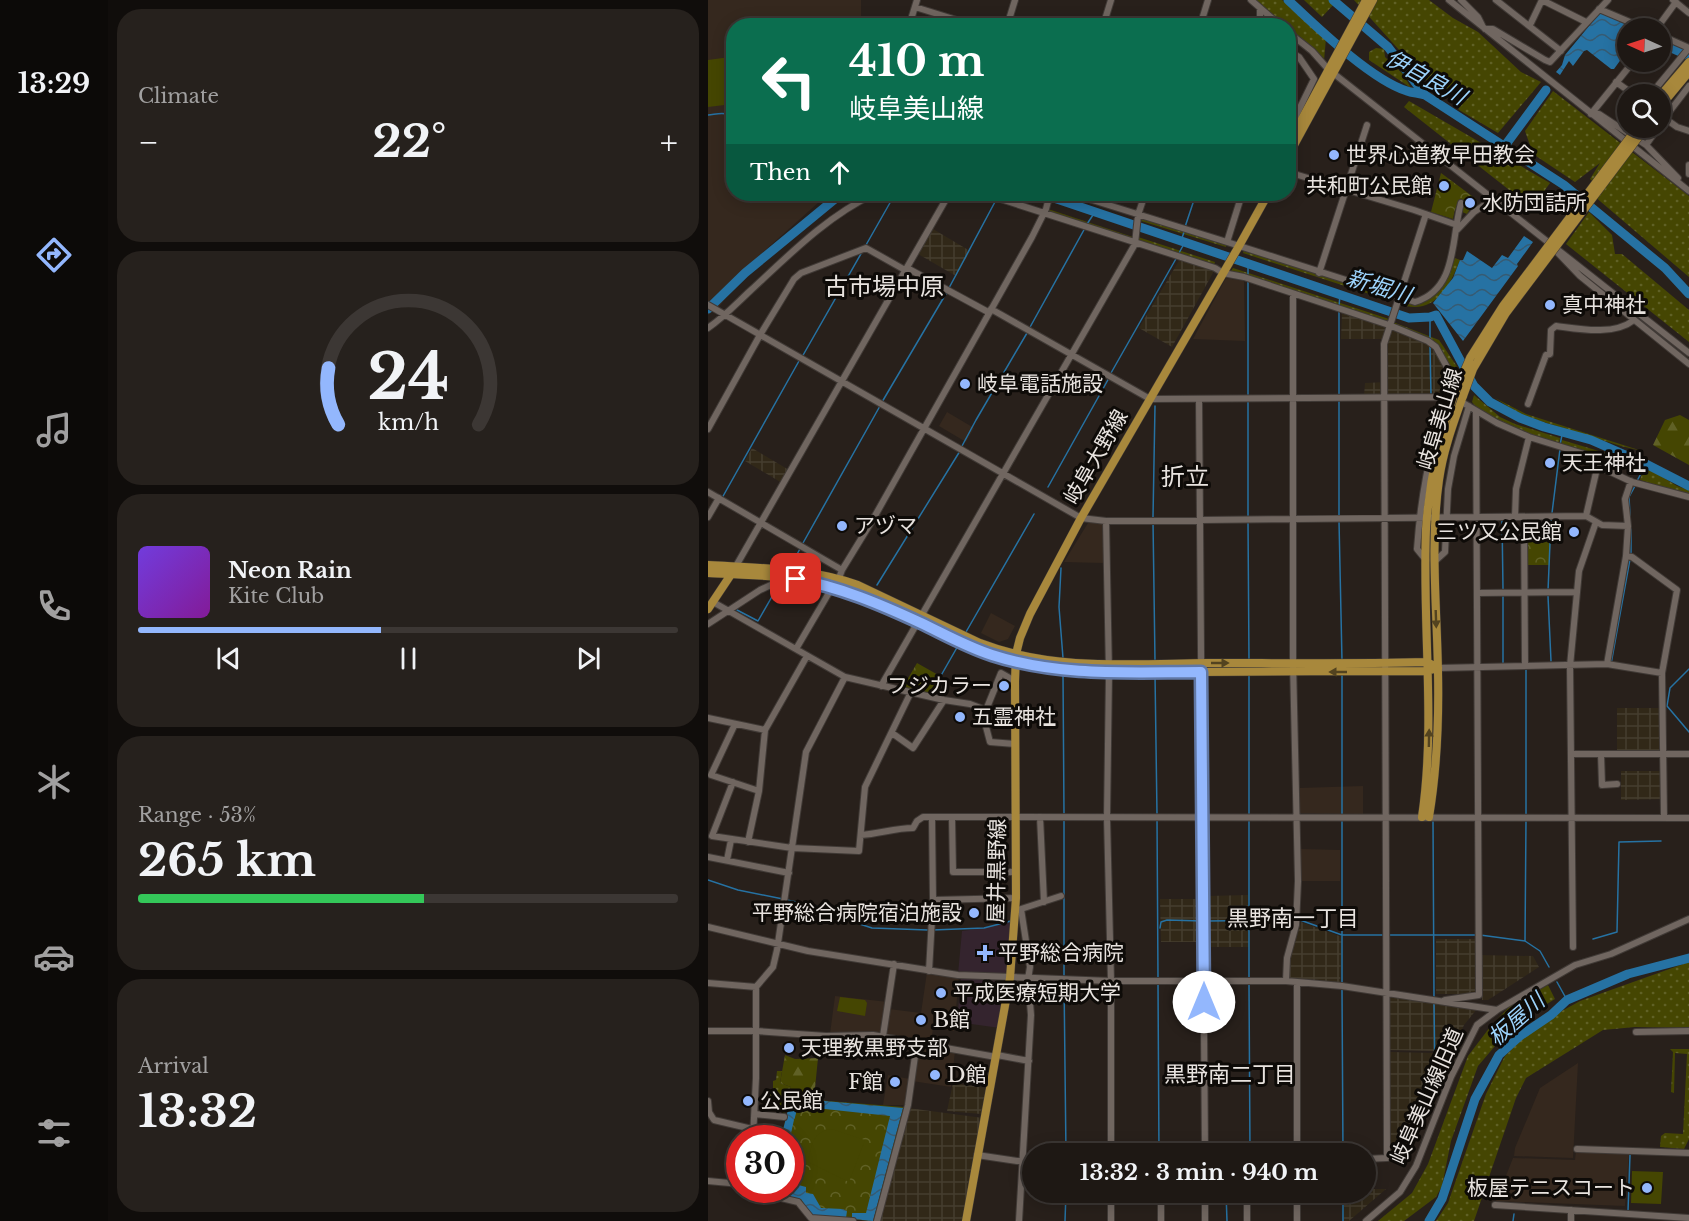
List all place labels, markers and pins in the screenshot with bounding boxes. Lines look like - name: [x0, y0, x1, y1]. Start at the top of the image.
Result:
- place label: 世界心道教早田教会: [1346, 142, 1535, 168]
- marker: 世界心道教早田教会: [1327, 148, 1341, 162]
- place label: 共和町公民館: [1306, 173, 1432, 199]
- marker: 共和町公民館: [1437, 179, 1451, 193]
- place label: 水防団詰所: [1482, 190, 1587, 216]
- marker: 水防団詰所: [1463, 196, 1477, 210]
- place label: 真中神社: [1562, 292, 1646, 318]
- marker: 真中神社: [1543, 298, 1557, 312]
- place label: 岐阜電話施設: [977, 371, 1103, 397]
- marker: 岐阜電話施設: [958, 377, 972, 391]
- place label: 天王神社: [1562, 450, 1646, 476]
- marker: 天王神社: [1543, 456, 1557, 470]
- place label: アヅマ: [854, 513, 917, 539]
- marker: アヅマ: [835, 519, 849, 533]
- place label: 三ツ又公民館: [1436, 519, 1562, 545]
- marker: 三ツ又公民館: [1567, 525, 1581, 539]
- pin: [770, 553, 821, 604]
- place label: フジカラー: [887, 673, 992, 699]
- marker: フジカラー: [997, 679, 1011, 693]
- place label: 五霊神社: [972, 704, 1056, 730]
- marker: 五霊神社: [953, 710, 967, 724]
- place label: 平野総合病院宿泊施設: [752, 900, 962, 926]
- marker: 平野総合病院宿泊施設: [967, 906, 981, 920]
- place label: 平野総合病院: [998, 940, 1124, 966]
- marker: 平野総合病院: [976, 944, 994, 962]
- place label: 平成医療短期大学: [953, 980, 1121, 1006]
- marker: 平成医療短期大学: [934, 986, 948, 1000]
- place label: B館: [933, 1007, 970, 1033]
- marker: B館: [914, 1013, 928, 1027]
- place label: 天理教黒野支部: [801, 1035, 948, 1061]
- marker: 天理教黒野支部: [782, 1041, 796, 1055]
- place label: D館: [947, 1062, 987, 1088]
- marker: D館: [928, 1068, 942, 1082]
- place label: F館: [848, 1069, 883, 1095]
- marker: F館: [888, 1075, 902, 1089]
- place label: 公民館: [760, 1088, 823, 1114]
- marker: 公民館: [741, 1094, 755, 1108]
- place label: 板屋テニスコート: [1467, 1175, 1635, 1201]
- marker: 板屋テニスコート: [1640, 1181, 1654, 1195]

